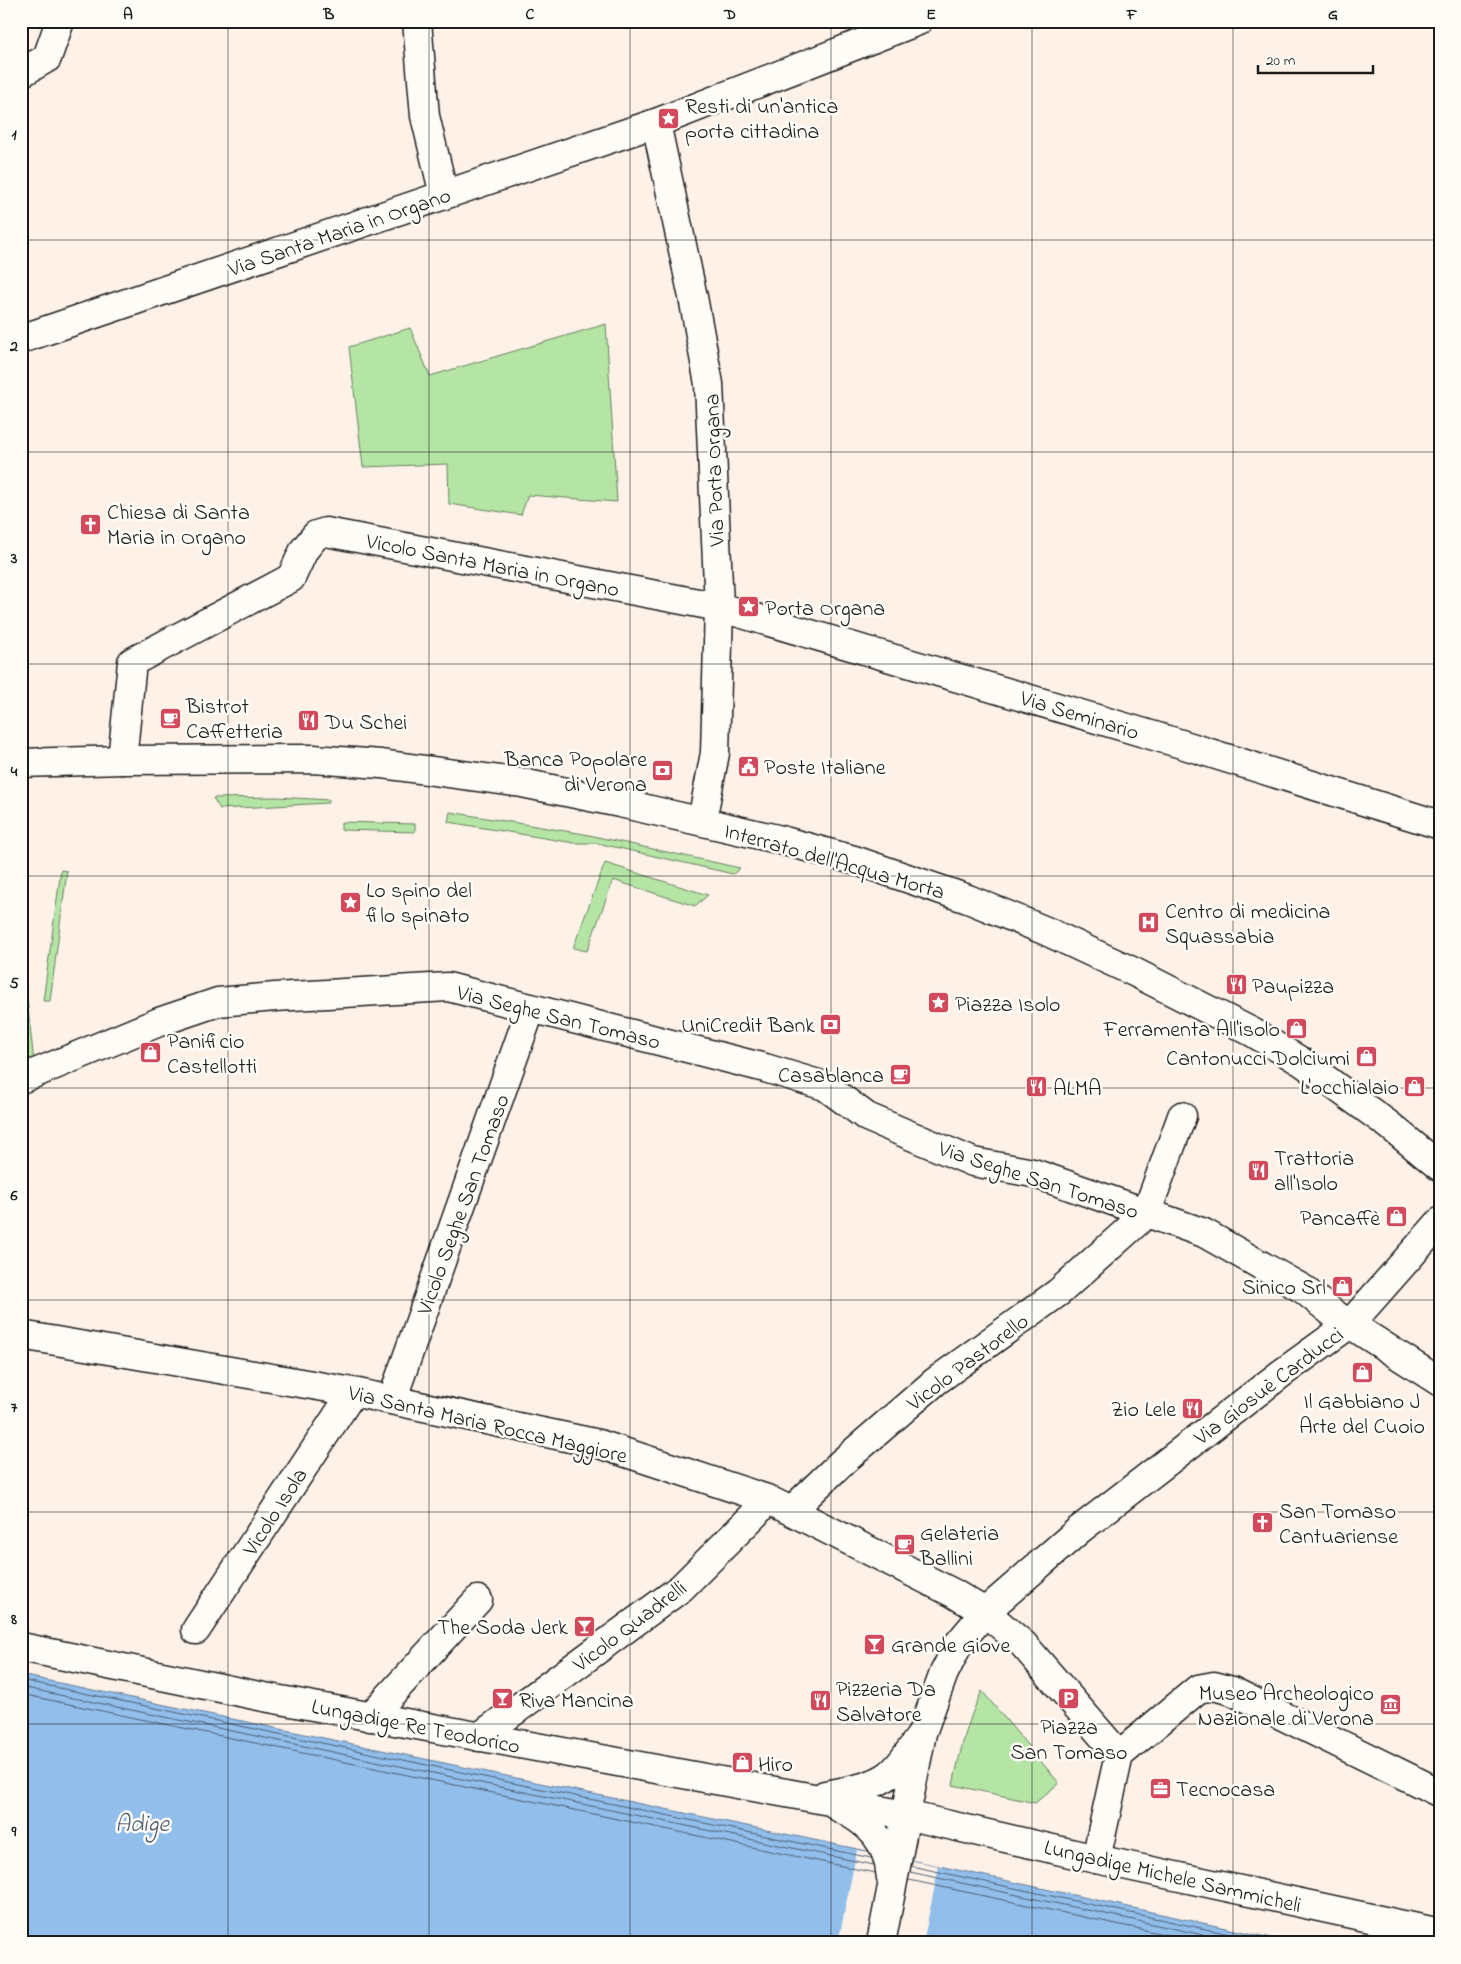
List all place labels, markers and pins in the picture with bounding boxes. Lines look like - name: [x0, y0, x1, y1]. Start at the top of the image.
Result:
- place label: Resti di un'antica porta cittadina: [685, 92, 838, 149]
- place icon: Resti di un'antica porta cittadina: [657, 106, 681, 130]
- place label: Chiesa di Santa Maria in Organo: [107, 498, 250, 556]
- church icon: Chiesa di Santa Maria in Organo: [79, 512, 103, 536]
- place label: Porta Organa: [765, 594, 885, 627]
- place icon: Porta Organa: [737, 595, 761, 619]
- place label: Bistrot Caffetteria: [185, 692, 283, 749]
- cafe icon: Bistrot Caffetteria: [158, 706, 182, 730]
- place label: Du Schei: [324, 708, 407, 740]
- restaurant icon: Du Schei: [297, 709, 321, 733]
- place label: Banca Popolare di Verona: [503, 745, 647, 802]
- place label: Poste Italiane: [764, 753, 886, 785]
- public building icon: Poste Italiane: [736, 754, 760, 778]
- bank icon: Banca Popolare di Verona: [651, 759, 675, 783]
- place label: Lo spino del filo spinato: [366, 876, 472, 933]
- place icon: Lo spino del filo spinato: [338, 890, 362, 914]
- place label: Centro di medicina Squassabia: [1165, 897, 1330, 954]
- hospital icon: Centro di medicina Squassabia: [1137, 911, 1161, 935]
- place label: Paupizza: [1252, 972, 1334, 1004]
- restaurant icon: Paupizza: [1224, 973, 1248, 997]
- place label: Piazza Isolo: [955, 990, 1060, 1022]
- place icon: Piazza Isolo: [927, 991, 951, 1015]
- place label: UniCredit Bank: [681, 1011, 815, 1043]
- bank icon: UniCredit Bank: [819, 1012, 843, 1036]
- place label: Ferramenta All'isolo: [1103, 1015, 1280, 1047]
- shop icon: Ferramenta All'isolo: [1284, 1016, 1308, 1040]
- place label: Panificio Castellotti: [167, 1027, 257, 1084]
- shop icon: Panificio Castellotti: [139, 1041, 163, 1065]
- place label: Cantonucci Dolciumi: [1166, 1044, 1350, 1076]
- shop icon: Cantonucci Dolciumi: [1354, 1045, 1378, 1069]
- place label: Casablanca: [778, 1061, 884, 1093]
- cafe icon: Casablanca: [888, 1062, 912, 1086]
- place label: L'occhialaio: [1300, 1073, 1399, 1105]
- place label: ALMA: [1053, 1074, 1102, 1106]
- shop icon: L'occhialaio: [1403, 1074, 1427, 1098]
- restaurant icon: ALMA: [1025, 1075, 1049, 1099]
- place label: Trattoria all'Isolo: [1274, 1144, 1354, 1201]
- restaurant icon: Trattoria all'Isolo: [1246, 1158, 1270, 1182]
- place label: Pancaffè: [1300, 1204, 1380, 1236]
- shop icon: Pancaffè: [1384, 1205, 1408, 1229]
- place label: Sinico Srl: [1242, 1273, 1326, 1305]
- shop icon: Sinico Srl: [1330, 1274, 1354, 1298]
- shop icon: Il Gabbiano J Arte del Cuoio: [1350, 1360, 1374, 1384]
- place label: Il Gabbiano J Arte del Cuoio: [1299, 1387, 1425, 1444]
- place label: Zio Lele: [1111, 1395, 1176, 1427]
- restaurant icon: Zio Lele: [1180, 1396, 1204, 1420]
- place label: San Tomaso Cantuariense: [1279, 1497, 1398, 1554]
- church icon: San Tomaso Cantuariense: [1251, 1511, 1275, 1535]
- place label: Gelateria Ballini: [919, 1519, 999, 1576]
- cafe icon: Gelateria Ballini: [892, 1533, 916, 1557]
- place label: The Soda Jerk: [437, 1613, 568, 1645]
- bar icon: The Soda Jerk: [572, 1614, 596, 1638]
- place label: Grande Giove: [891, 1631, 1010, 1663]
- bar icon: Grande Giove: [863, 1632, 887, 1656]
- place label: Pizzeria Da Salvatore: [836, 1675, 936, 1732]
- place label: Museo Archeologico Nazionale di Verona: [1198, 1679, 1374, 1736]
- place label: Riva Mancina: [519, 1686, 634, 1718]
- bar icon: Riva Mancina: [491, 1687, 515, 1711]
- parking icon: Piazza San Tomaso: [1057, 1687, 1081, 1711]
- restaurant icon: Pizzeria Da Salvatore: [808, 1689, 832, 1713]
- museum icon: Museo Archeologico Nazionale di Verona: [1378, 1693, 1402, 1717]
- place label: Piazza San Tomaso: [1010, 1713, 1128, 1770]
- place label: Hiro: [758, 1750, 793, 1782]
- shop icon: Hiro: [730, 1751, 754, 1775]
- place label: Tecnocasa: [1176, 1775, 1275, 1807]
- office icon: Tecnocasa: [1148, 1776, 1172, 1800]

